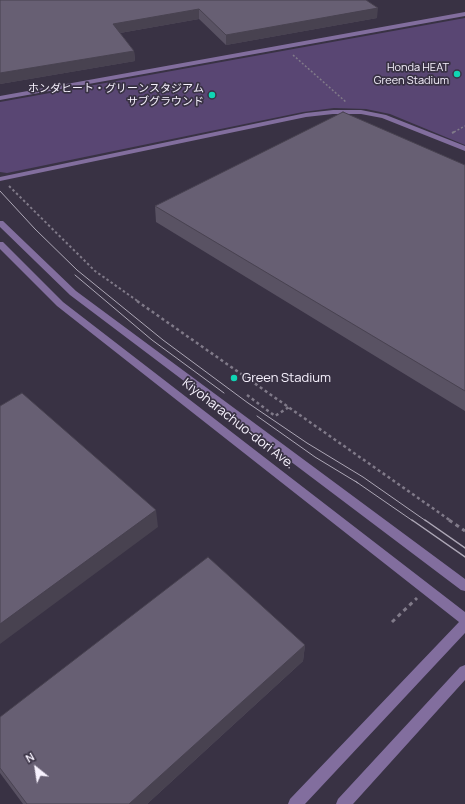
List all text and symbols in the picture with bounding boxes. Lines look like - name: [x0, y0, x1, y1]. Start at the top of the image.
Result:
- place label: Honda HEAT Green Stadium: [374, 61, 449, 87]
- marker: Honda HEAT Green Stadium: [452, 69, 462, 79]
- place label: ホンダヒート・グリーンスタジアム サブグラウンド: [28, 82, 204, 108]
- marker: ホンダヒート・グリーンスタジアム サブグラウンド: [207, 90, 217, 100]
- place label: Green Stadium: [242, 370, 331, 386]
- marker: Green Stadium: [229, 373, 239, 383]
- street label: Kiyoharachuo-dori Ave.: [179, 375, 297, 473]
- north arrow: [16, 748, 56, 788]
- text: N: [23, 749, 37, 766]

